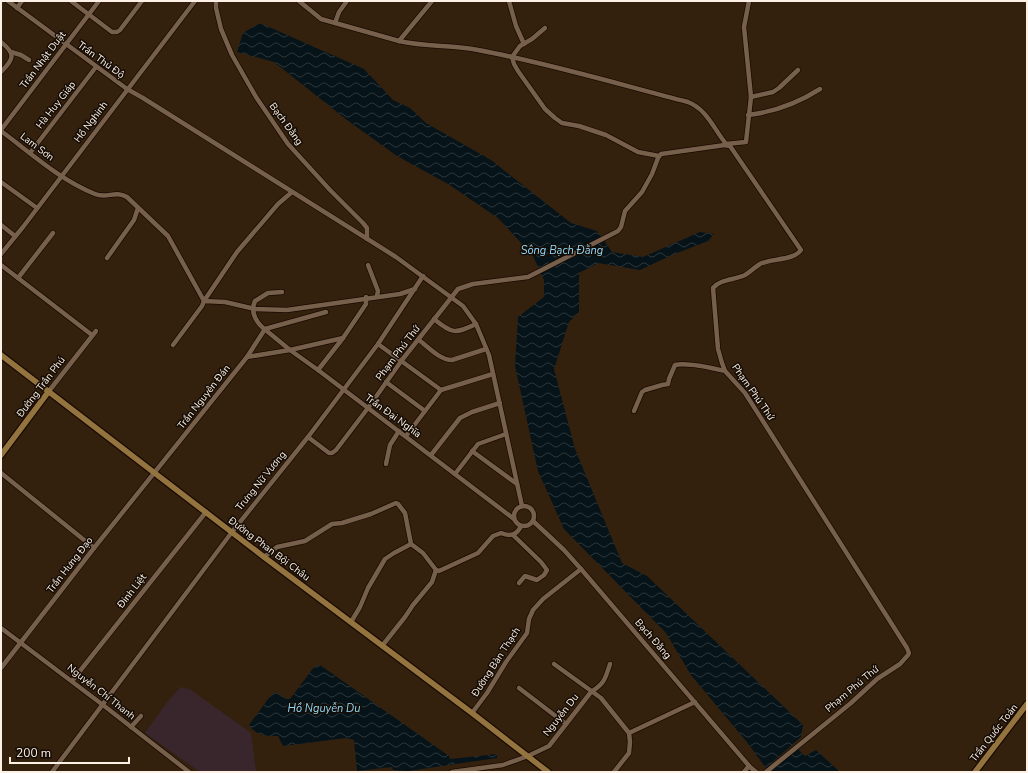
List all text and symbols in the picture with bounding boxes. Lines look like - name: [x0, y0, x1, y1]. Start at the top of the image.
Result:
- street label: Trần Nhật Duật: [17, 28, 70, 92]
- street label: Trần Thủ Độ: [75, 38, 128, 82]
- street label: Hà Huy Giáp: [33, 78, 79, 132]
- street label: Hồ Nghinh: [71, 98, 111, 146]
- street label: Bạch Đằng: [266, 100, 306, 148]
- street label: Lam Sơn: [17, 130, 57, 164]
- water label: Sông Bạch Đằng: [521, 243, 604, 258]
- street label: Phạm Phú Thứ: [373, 321, 424, 384]
- street label: Đường Trần Phú: [13, 354, 68, 421]
- street label: Phạm Phú Thứ: [728, 361, 778, 424]
- street label: Trần Nguyên Đán: [174, 362, 234, 432]
- street label: Trần Đại Nghĩa: [362, 391, 424, 441]
- street label: Trưng Nữ Vương: [233, 448, 290, 514]
- street label: Đường Phan Bội Châu: [225, 513, 313, 584]
- street label: Trần Hưng Đạo: [44, 534, 97, 596]
- street label: Đinh Liệt: [113, 570, 150, 612]
- street label: Bạch Đằng: [632, 616, 675, 662]
- street label: Đường Bàn Thạch: [468, 625, 524, 700]
- street label: Nguyễn Chí Thanh: [64, 661, 138, 723]
- street label: Phạm Phú Thứ: [822, 662, 883, 716]
- street label: Nguyễn Du: [540, 691, 582, 739]
- water label: Hồ Nguyễn Du: [288, 701, 360, 716]
- street label: Trần Quốc Toản: [967, 701, 1021, 765]
- scale bar: [10, 739, 129, 765]
- text: 200 m: [16, 745, 51, 761]

